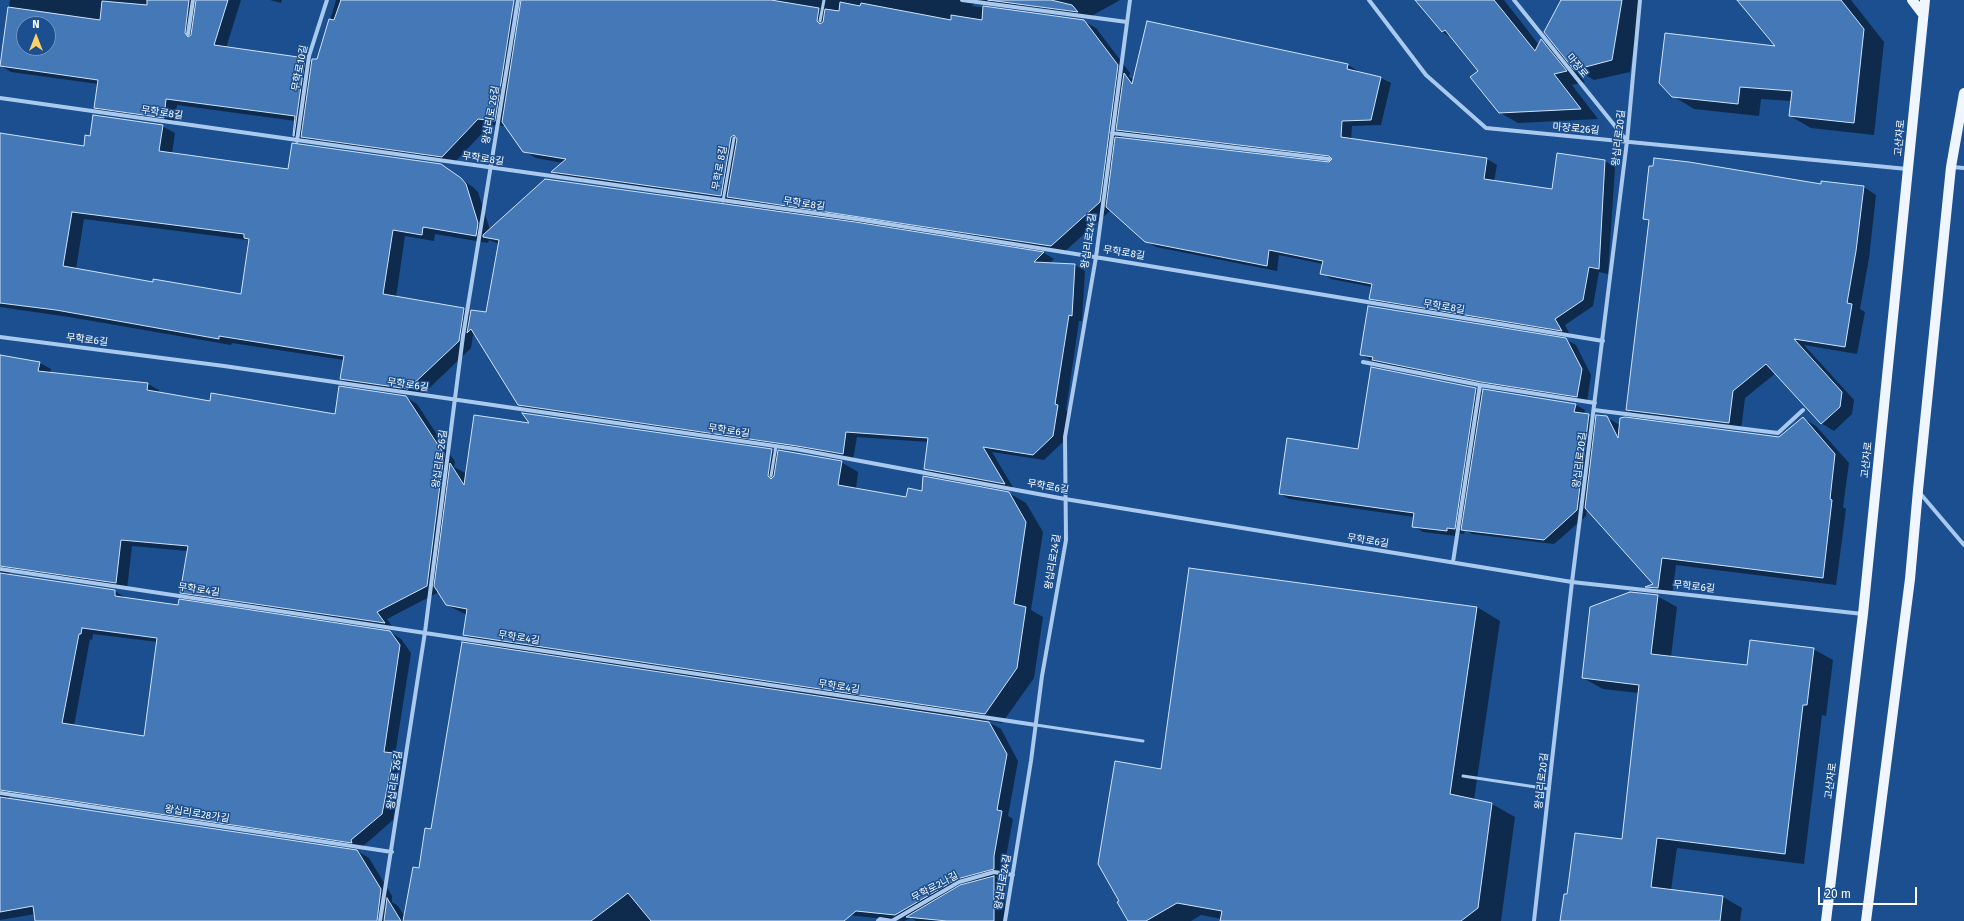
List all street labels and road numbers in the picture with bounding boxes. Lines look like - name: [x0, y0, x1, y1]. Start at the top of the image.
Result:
- street label: 무학로10길: [290, 44, 310, 92]
- street label: 마장로: [1564, 51, 1590, 81]
- street label: 왕십리로 26길: [480, 85, 502, 145]
- street label: 무학로8길: [140, 104, 184, 122]
- street label: 왕십리로20길: [1610, 109, 1628, 167]
- street label: 고산자로: [1892, 119, 1908, 157]
- street label: 마장로26길: [1552, 121, 1600, 137]
- street label: 무학로 8길: [710, 145, 730, 191]
- street label: 무학로8길: [461, 150, 505, 168]
- street label: 무학로8길: [782, 195, 826, 213]
- street label: 왕십리로24길: [1079, 212, 1099, 270]
- street label: 무학로8길: [1102, 244, 1146, 262]
- street label: 무학로8길: [1422, 298, 1466, 316]
- street label: 무학로6길: [65, 331, 109, 349]
- street label: 무학로6길: [386, 376, 430, 394]
- street label: 무학로6길: [707, 422, 751, 440]
- street label: 왕십리로 26길: [430, 429, 450, 489]
- street label: 왕십리로20길: [1571, 431, 1589, 489]
- street label: 고산자로: [1859, 441, 1875, 479]
- street label: 무학로6길: [1026, 477, 1070, 497]
- street label: 무학로6길: [1346, 532, 1390, 550]
- street label: 왕십리로24길: [1043, 533, 1063, 591]
- street label: 무학로6길: [1672, 579, 1716, 595]
- street label: 무학로4길: [177, 581, 221, 599]
- street label: 무학로4길: [497, 629, 541, 647]
- street label: 무학로4길: [817, 678, 861, 696]
- street label: 왕십리로 26길: [385, 750, 405, 810]
- street label: 왕십리로20길: [1533, 752, 1551, 810]
- street label: 고산자로: [1823, 762, 1839, 800]
- street label: 왕십리로28가길: [164, 803, 230, 825]
- street label: 왕십리로24길: [992, 853, 1014, 911]
- street label: 무학로2나길: [910, 870, 960, 904]

